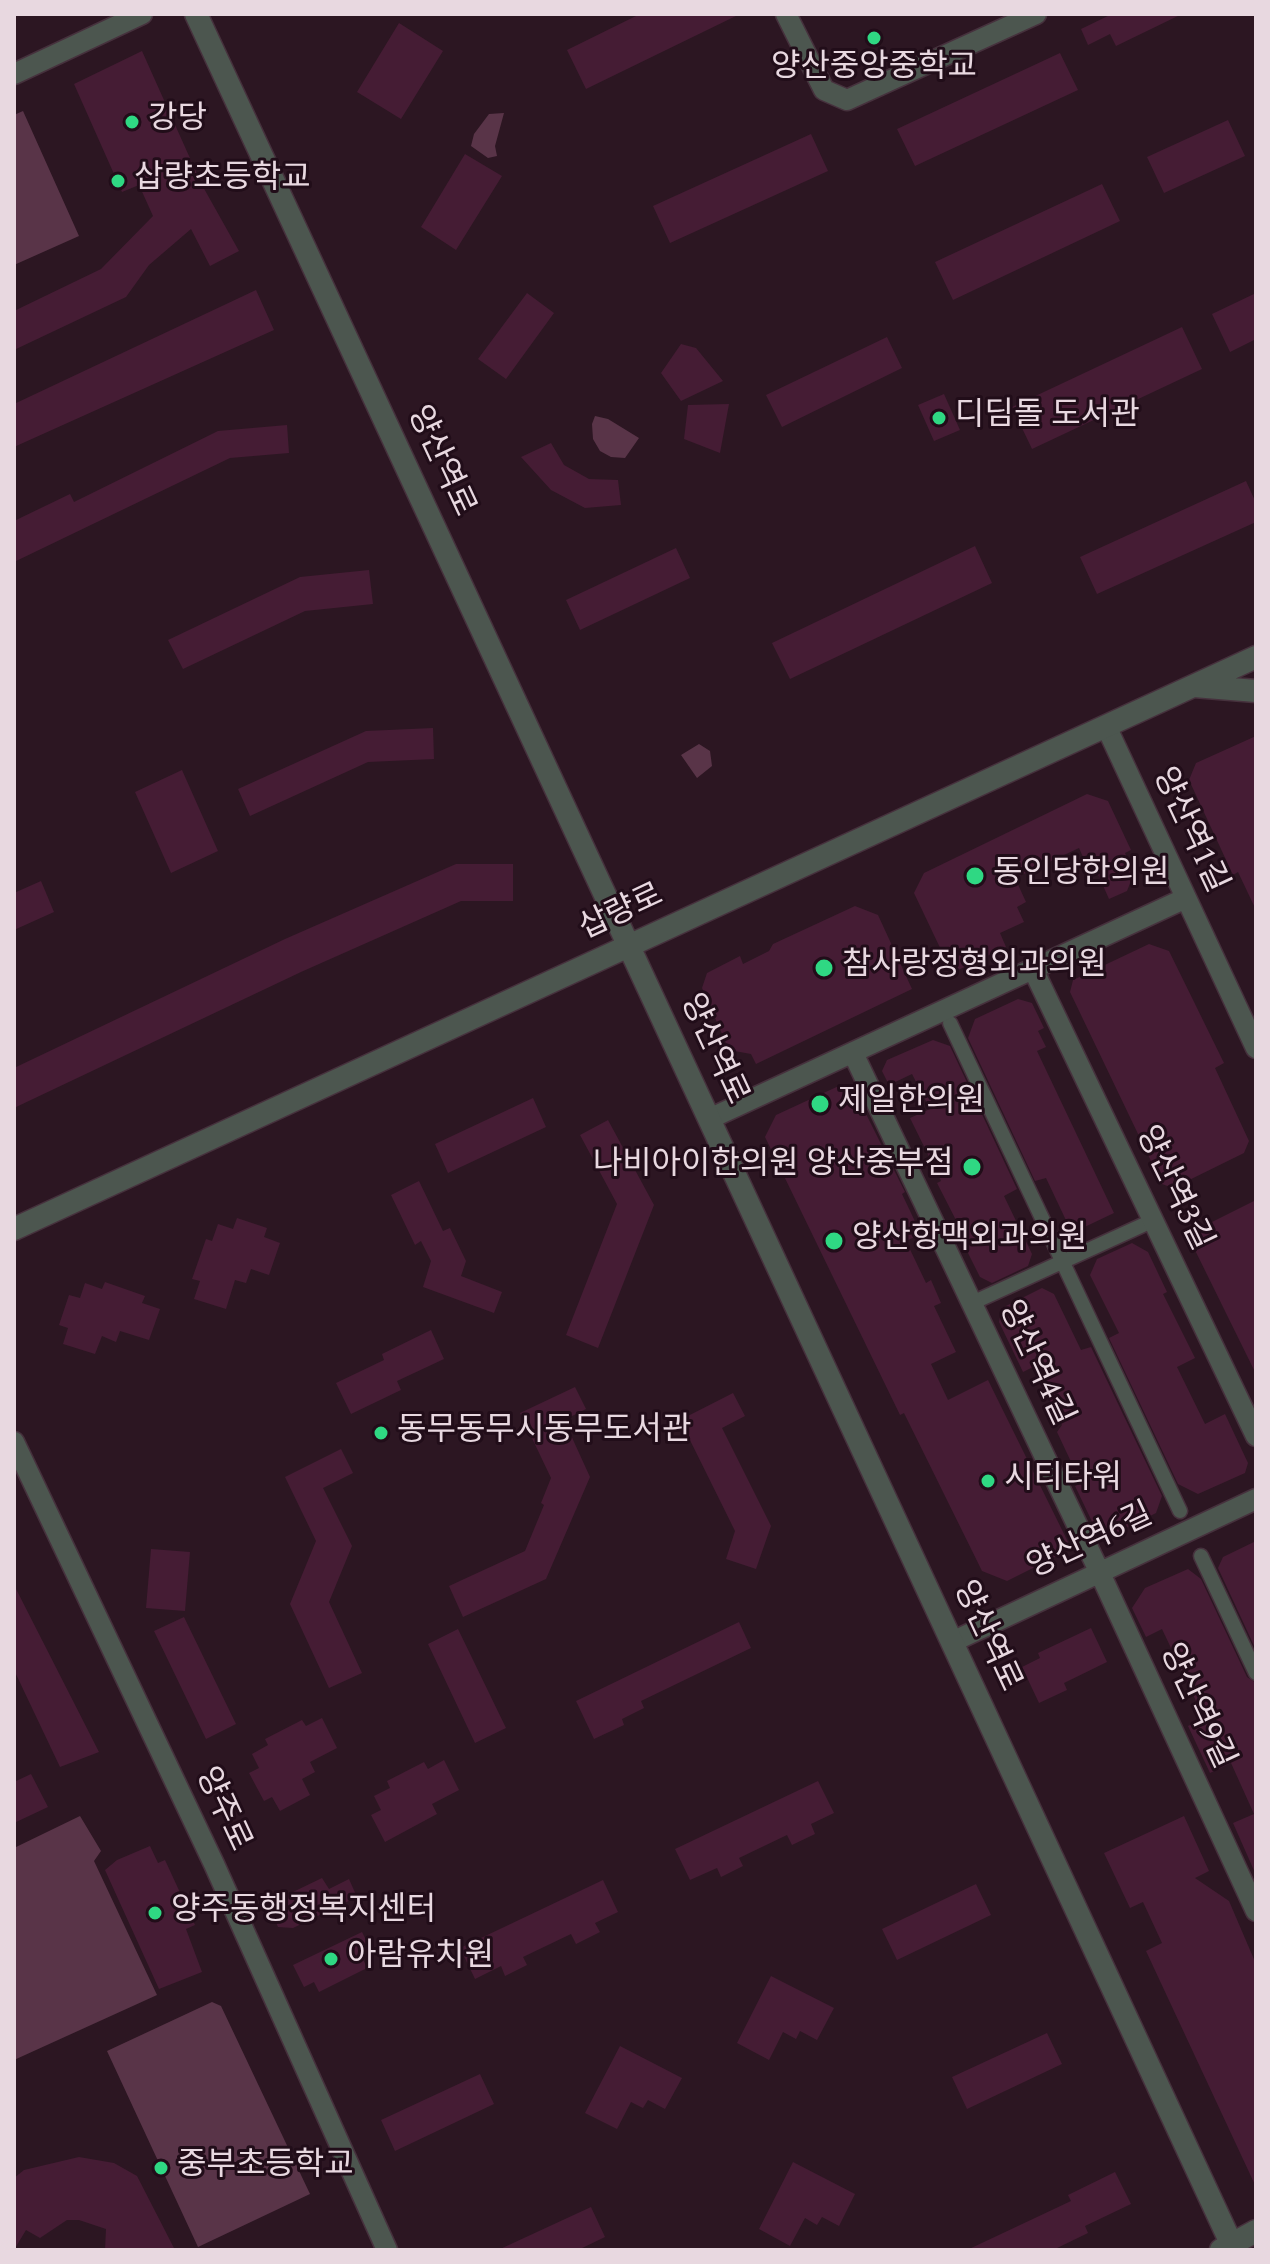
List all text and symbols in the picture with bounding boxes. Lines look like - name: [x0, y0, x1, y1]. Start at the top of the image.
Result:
- marker: 양산중앙중학교: [865, 29, 883, 47]
- place label: 양산중앙중학교: [771, 51, 977, 89]
- place label: 강당: [148, 103, 207, 141]
- marker: 강당: [123, 113, 141, 131]
- place label: 삽량초등학교: [134, 162, 311, 200]
- marker: 삽량초등학교: [109, 172, 127, 190]
- place label: 디딤돌 도서관: [955, 399, 1140, 437]
- street label: 양산역로: [397, 401, 481, 523]
- marker: 디딤돌 도서관: [930, 409, 948, 427]
- street label: 양산역1길: [1142, 762, 1234, 900]
- place label: 동인당한의원: [993, 857, 1170, 895]
- marker: 동인당한의원: [964, 865, 986, 887]
- street label: 삽량로: [574, 878, 670, 950]
- place label: 참사랑정형외과의원: [842, 949, 1107, 987]
- marker: 참사랑정형외과의원: [813, 957, 835, 979]
- street label: 양산역로: [670, 989, 754, 1111]
- place label: 제일한의원: [838, 1085, 985, 1123]
- marker: 제일한의원: [809, 1093, 831, 1115]
- street label: 양산역3길: [1125, 1120, 1219, 1258]
- place label: 나비아이한의원 양산중부점: [593, 1148, 954, 1186]
- marker: 나비아이한의원 양산중부점: [961, 1156, 983, 1178]
- place label: 양산항맥외과의원: [852, 1222, 1088, 1260]
- marker: 양산항맥외과의원: [823, 1230, 845, 1252]
- street label: 양산역4길: [988, 1295, 1080, 1433]
- place label: 동무동무시동무도서관: [397, 1414, 691, 1452]
- marker: 동무동무시동무도서관: [372, 1424, 390, 1442]
- place label: 시티타워: [1004, 1462, 1122, 1500]
- marker: 시티타워: [979, 1472, 997, 1490]
- street label: 양산역6길: [1022, 1497, 1160, 1589]
- street label: 양산역로: [943, 1576, 1027, 1698]
- street label: 양산역9길: [1149, 1638, 1241, 1776]
- street label: 양주로: [185, 1762, 257, 1858]
- place label: 양주동행정복지센터: [171, 1894, 436, 1932]
- marker: 양주동행정복지센터: [146, 1904, 164, 1922]
- place label: 아람유치원: [347, 1940, 494, 1978]
- marker: 아람유치원: [322, 1950, 340, 1968]
- place label: 중부초등학교: [177, 2149, 354, 2187]
- marker: 중부초등학교: [152, 2159, 170, 2177]

